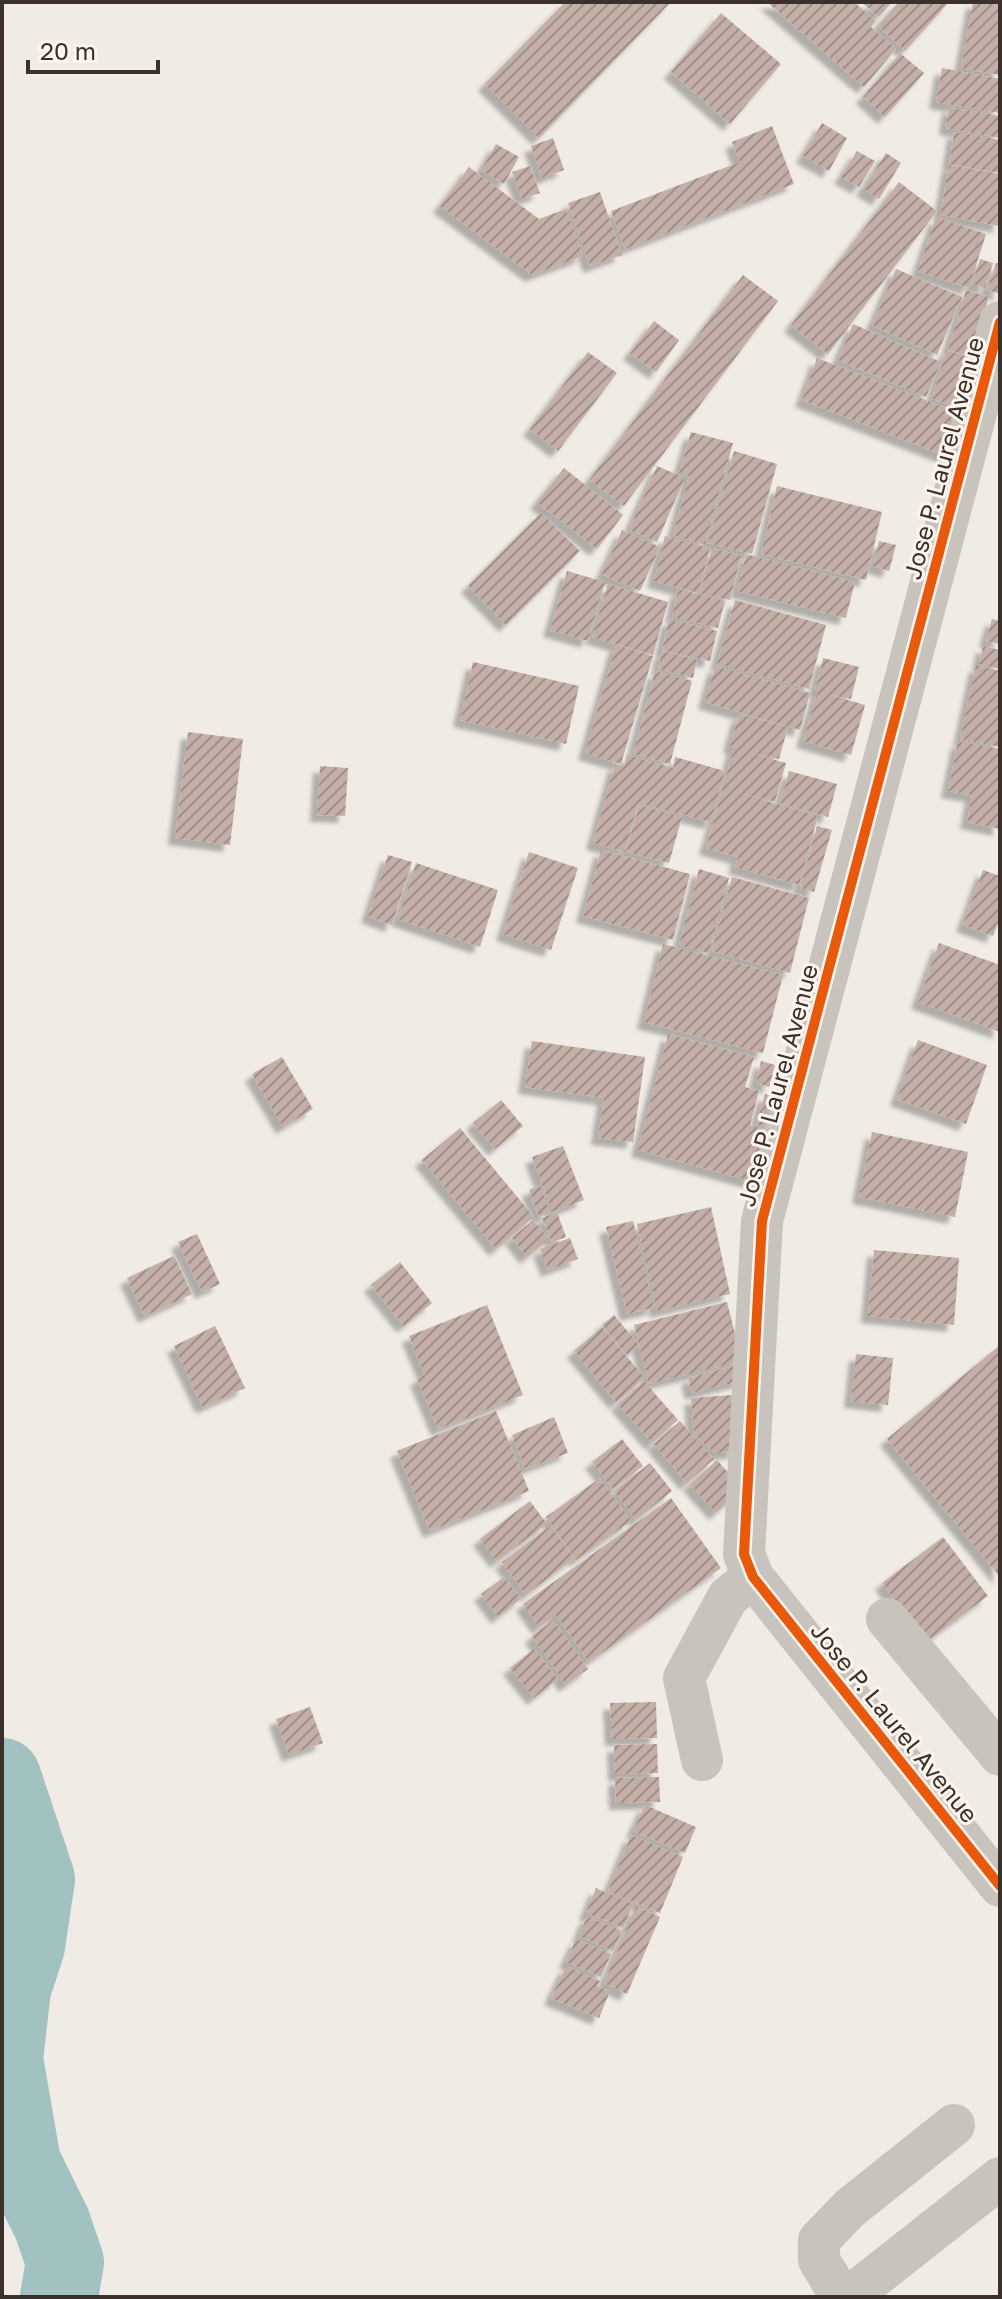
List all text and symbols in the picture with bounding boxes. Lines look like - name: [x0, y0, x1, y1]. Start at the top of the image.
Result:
- scale bar: [28, 24, 158, 74]
- text: 20 m: [40, 36, 96, 65]
- street label: Jose P. Laurel Avenue: [897, 334, 989, 582]
- street label: Jose P. Laurel Avenue: [731, 961, 823, 1209]
- street label: Jose P. Laurel Avenue: [805, 1616, 985, 1828]

